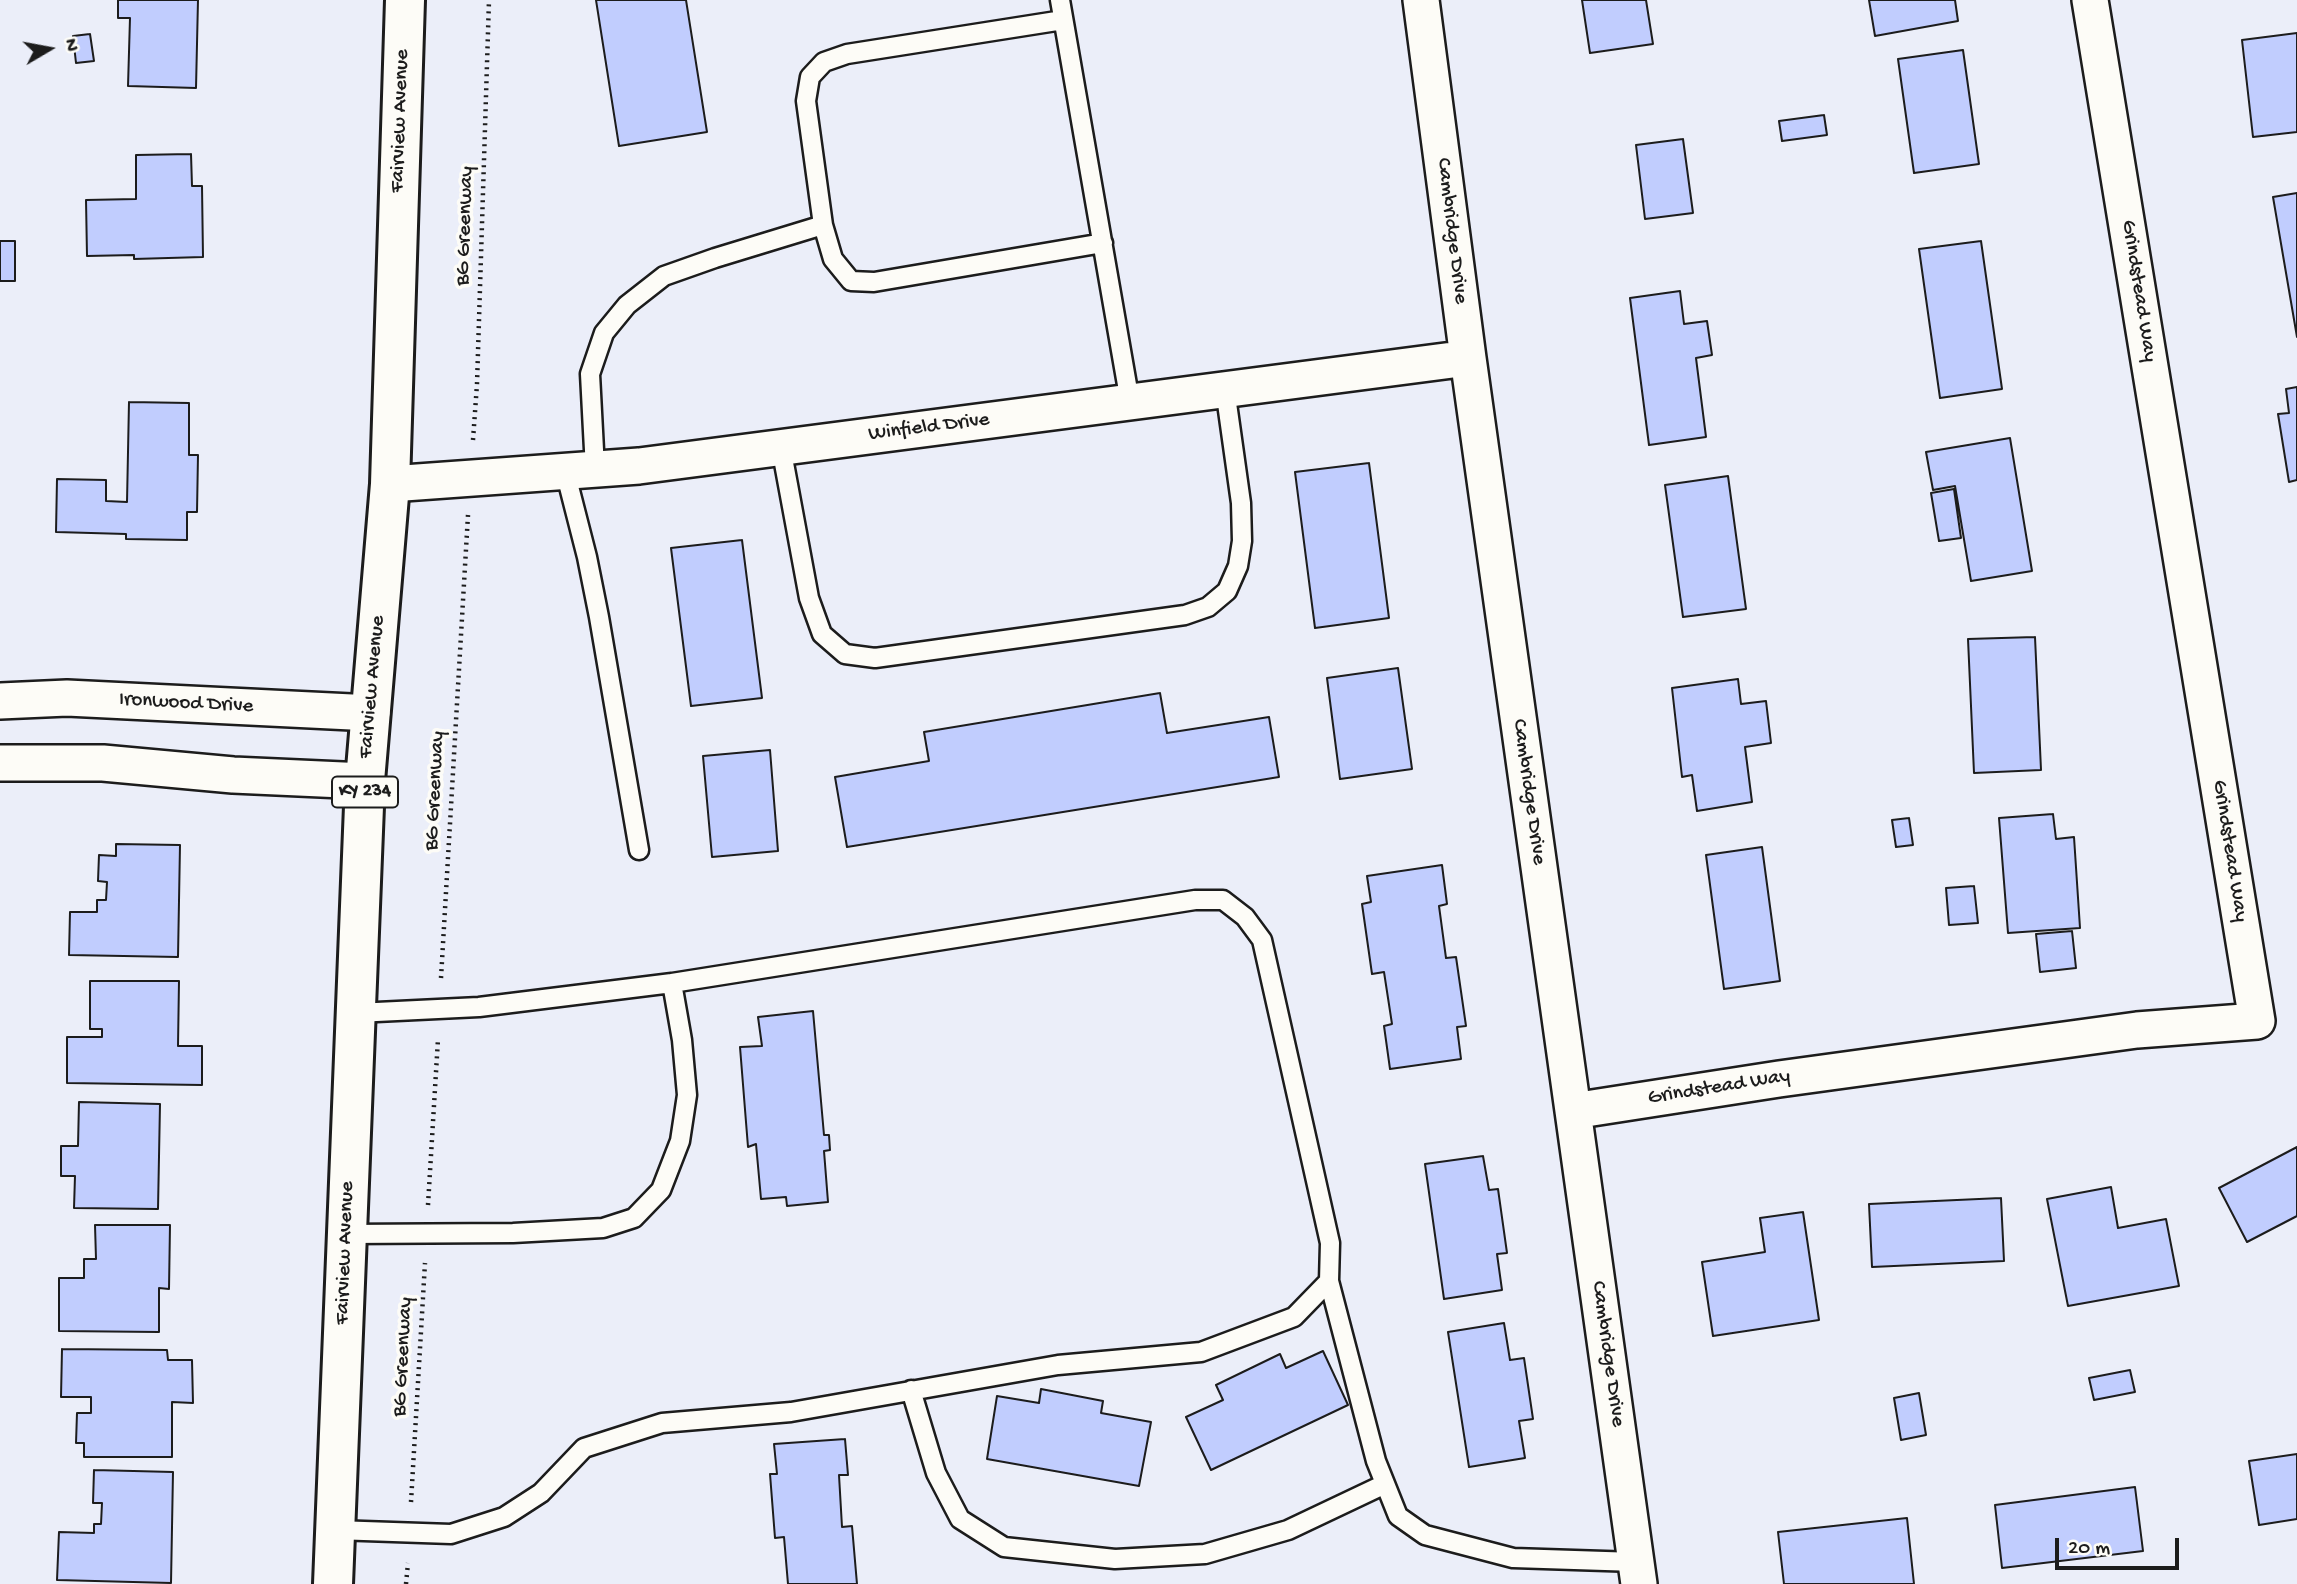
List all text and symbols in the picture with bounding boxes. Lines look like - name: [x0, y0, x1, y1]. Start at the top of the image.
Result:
- north arrow: [14, 14, 84, 84]
- text: N: [58, 37, 83, 53]
- street label: Fairview Avenue: [386, 49, 416, 193]
- street label: Cambridge Drive: [1430, 157, 1472, 305]
- street label: BG Greenway: [451, 166, 481, 286]
- street label: Grindstead Way: [2114, 218, 2162, 364]
- street label: Winfield Drive: [867, 408, 991, 448]
- street label: Fairview Avenue: [354, 614, 392, 760]
- street label: Ironwood Drive: [118, 688, 254, 720]
- street label: Cambridge Drive: [1505, 718, 1551, 866]
- street label: BG Greenway: [420, 731, 452, 851]
- road number: KY 234: [332, 776, 398, 807]
- street label: Grindstead Way: [2205, 778, 2253, 924]
- street label: Grindstead Way: [1646, 1064, 1792, 1112]
- street label: Fairview Avenue: [331, 1181, 361, 1325]
- street label: Cambridge Drive: [1584, 1280, 1630, 1428]
- street label: BG Greenway: [388, 1297, 420, 1417]
- scale bar: [2059, 1524, 2183, 1568]
- text: 20 m: [2068, 1537, 2110, 1562]

